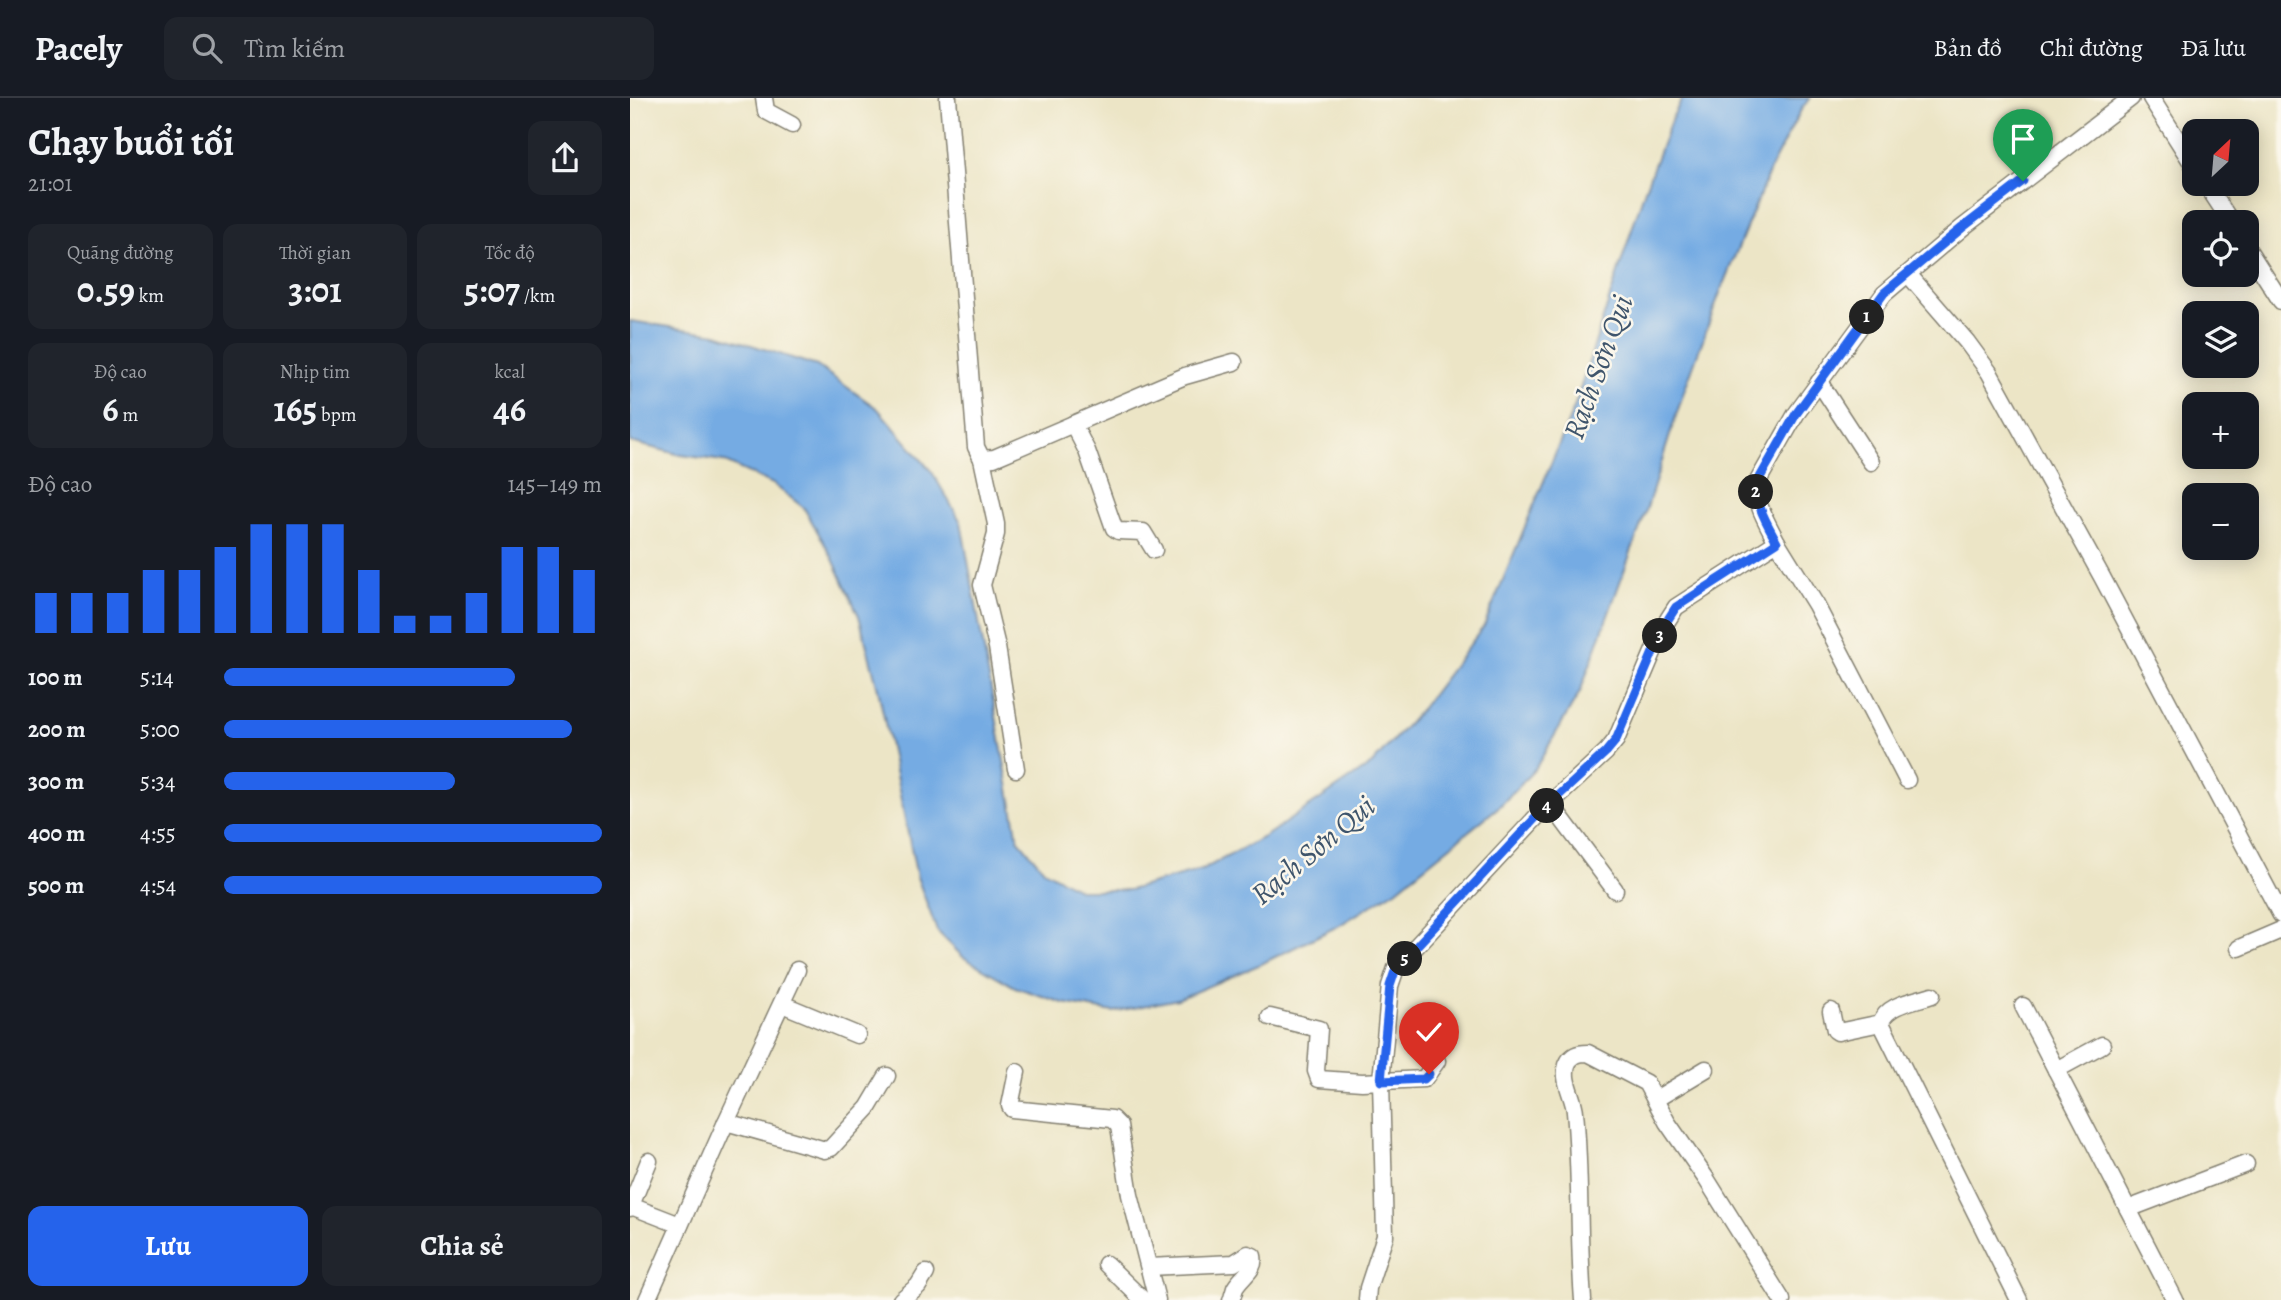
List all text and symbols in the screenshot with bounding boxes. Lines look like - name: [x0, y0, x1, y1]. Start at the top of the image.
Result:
- search box: [164, 17, 654, 80]
- text: Pacely: [35, 26, 122, 71]
- icon: search: [188, 29, 226, 67]
- text: Tìm kiếm: [244, 31, 345, 66]
- text: Bản đồ: [1934, 32, 2002, 64]
- text: Chỉ đường: [2040, 32, 2143, 64]
- text: Đã lưu: [2181, 32, 2246, 64]
- pin: [1993, 109, 2053, 181]
- text: Chạy buổi tối: [28, 116, 234, 168]
- north arrow: [2182, 119, 2259, 196]
- map controls: [2182, 119, 2259, 560]
- icon: arrive: [2004, 120, 2042, 158]
- button: share: [528, 121, 602, 195]
- text: 21:01: [28, 168, 72, 199]
- button: locate: [2182, 210, 2259, 287]
- text: Quãng đường: [67, 240, 174, 266]
- text: Thời gian: [279, 240, 351, 266]
- text: Tốc độ: [485, 240, 535, 266]
- text: 0.59: [77, 266, 135, 314]
- text: 3:01: [288, 266, 342, 314]
- text: 5:07: [464, 266, 520, 314]
- text: km: [135, 283, 164, 309]
- text: /km: [520, 283, 555, 309]
- water label: Rạch Sơn Qui: [1553, 289, 1643, 445]
- pin: 1: [1850, 300, 1884, 334]
- button: layers: [2182, 301, 2259, 378]
- text: 1: [1863, 303, 1870, 329]
- text: Độ cao: [94, 359, 147, 385]
- text: Nhịp tim: [280, 359, 350, 385]
- text: kcal: [494, 359, 525, 385]
- text: 6: [102, 385, 119, 433]
- text: 165: [273, 385, 317, 433]
- text: 46: [493, 385, 526, 433]
- button: +: [2182, 392, 2259, 469]
- text: m: [119, 402, 138, 428]
- text: bpm: [317, 402, 357, 428]
- text: Độ cao: [28, 469, 92, 500]
- text: 145–149 m: [507, 469, 602, 500]
- pin: 2: [1738, 474, 1774, 510]
- text: 2: [1751, 478, 1760, 504]
- button: −: [2182, 483, 2259, 560]
- pin: 3: [1642, 618, 1678, 654]
- text: 3: [1655, 622, 1664, 648]
- text: 100 m: [28, 662, 83, 693]
- text: 5:14: [140, 662, 174, 693]
- text: 200 m: [28, 714, 86, 745]
- text: 5:00: [140, 714, 180, 745]
- text: 300 m: [28, 766, 84, 797]
- text: 5:34: [140, 766, 175, 797]
- water label: Rạch Sơn Qui: [1243, 786, 1384, 914]
- pin: 4: [1530, 788, 1564, 824]
- text: 4: [1542, 792, 1551, 818]
- text: 400 m: [28, 818, 85, 849]
- text: 4:55: [140, 818, 176, 849]
- text: 500 m: [28, 870, 84, 901]
- text: 4:54: [140, 870, 176, 901]
- pin: 5: [1388, 942, 1422, 976]
- text: 5: [1400, 945, 1409, 971]
- pin: [1399, 1002, 1459, 1074]
- icon: check: [1410, 1013, 1448, 1051]
- button: Lưu: [28, 1206, 308, 1286]
- button: Chia sẻ: [322, 1206, 602, 1286]

